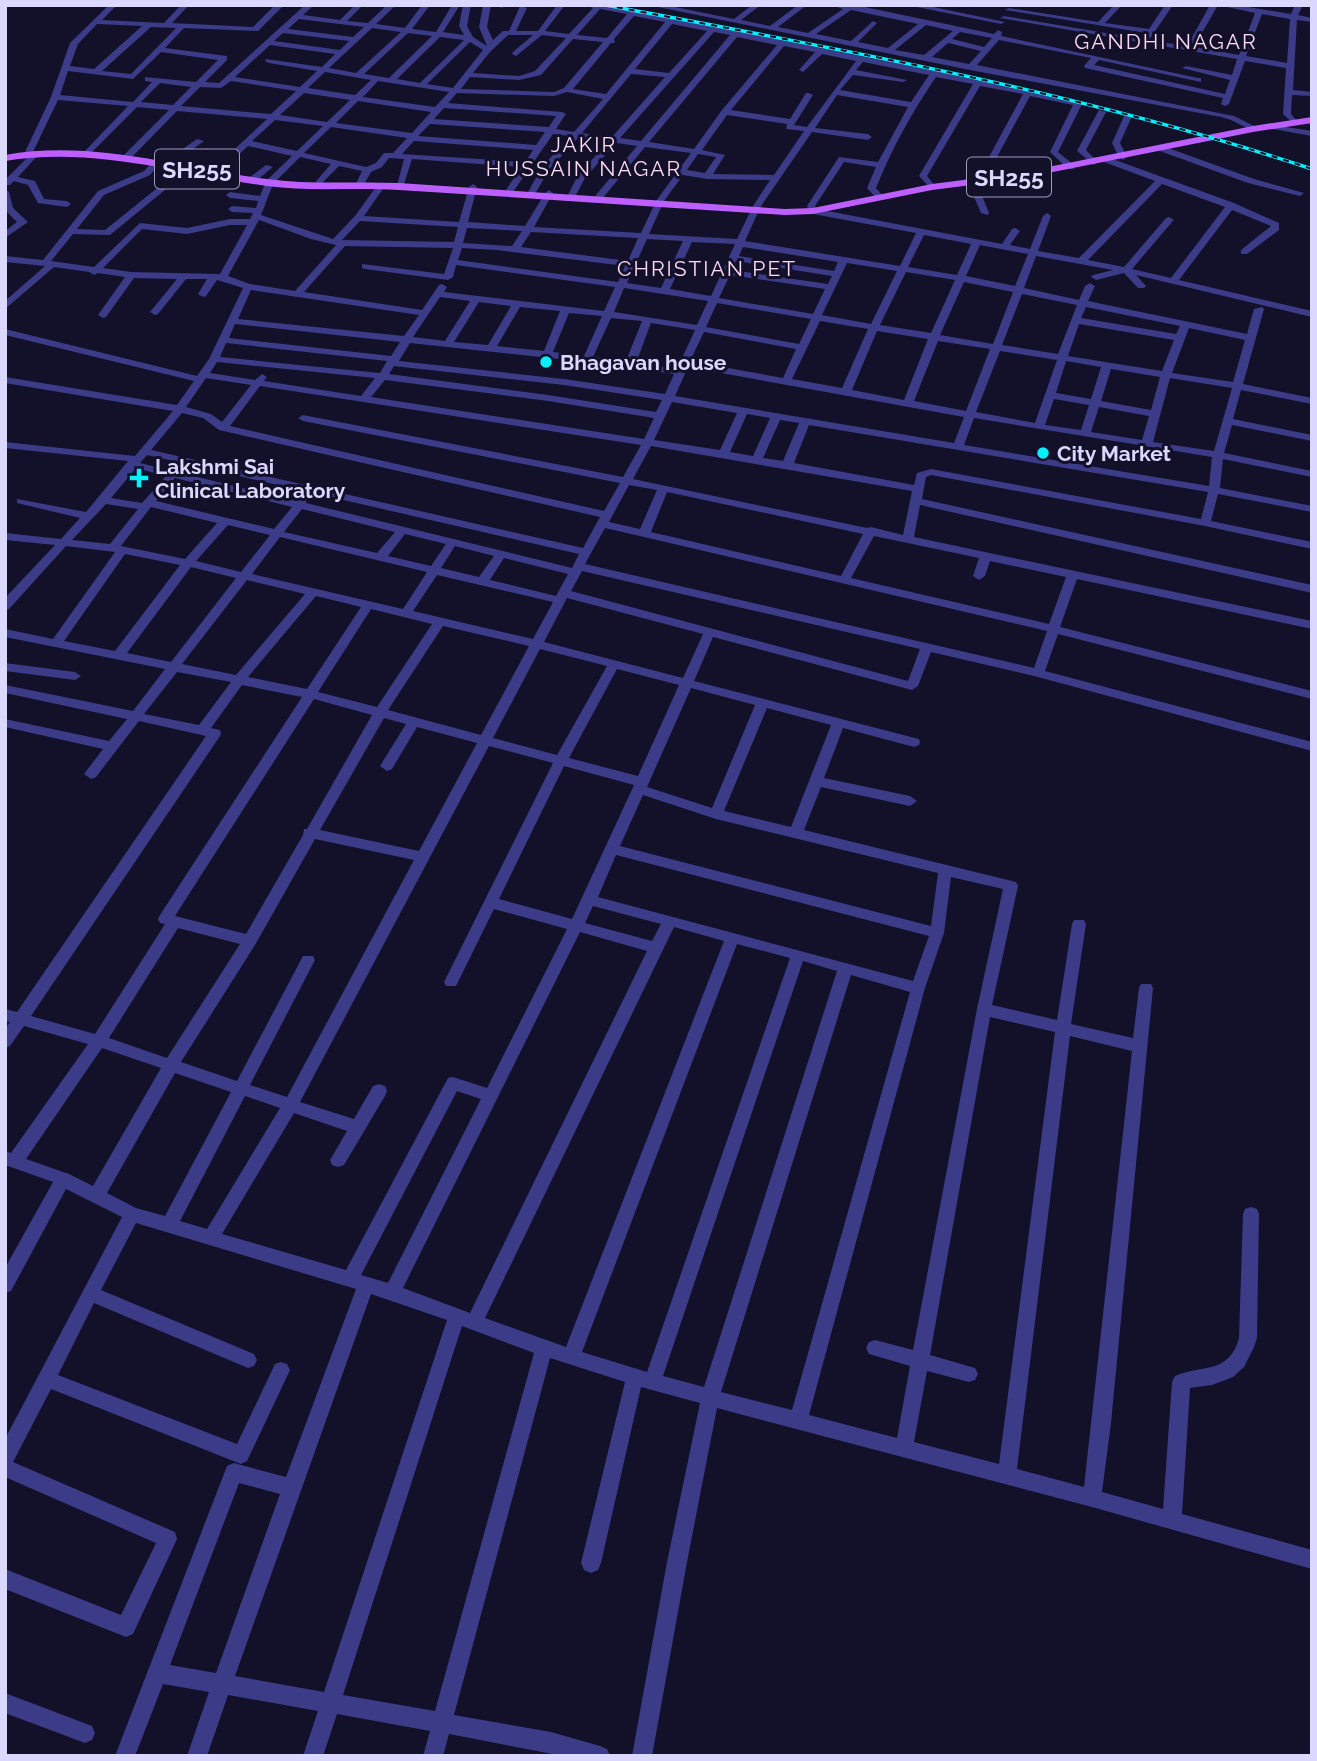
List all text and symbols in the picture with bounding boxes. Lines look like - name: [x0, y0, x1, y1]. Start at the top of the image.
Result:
- district label: GANDHI NAGAR: [1074, 29, 1258, 54]
- district label: JAKIR HUSSAIN NAGAR: [486, 132, 682, 181]
- road number: SH255: [155, 150, 239, 188]
- road number: SH255: [967, 158, 1051, 196]
- district label: CHRISTIAN PET: [617, 256, 797, 281]
- place label: Bhagavan house: [560, 350, 727, 375]
- marker: Bhagavan house: [538, 354, 554, 370]
- place label: City Market: [1057, 441, 1171, 466]
- marker: City Market: [1035, 445, 1051, 461]
- place label: Lakshmi Sai Clinical Laboratory: [155, 454, 346, 503]
- marker: Lakshmi Sai Clinical Laboratory: [129, 468, 149, 488]

